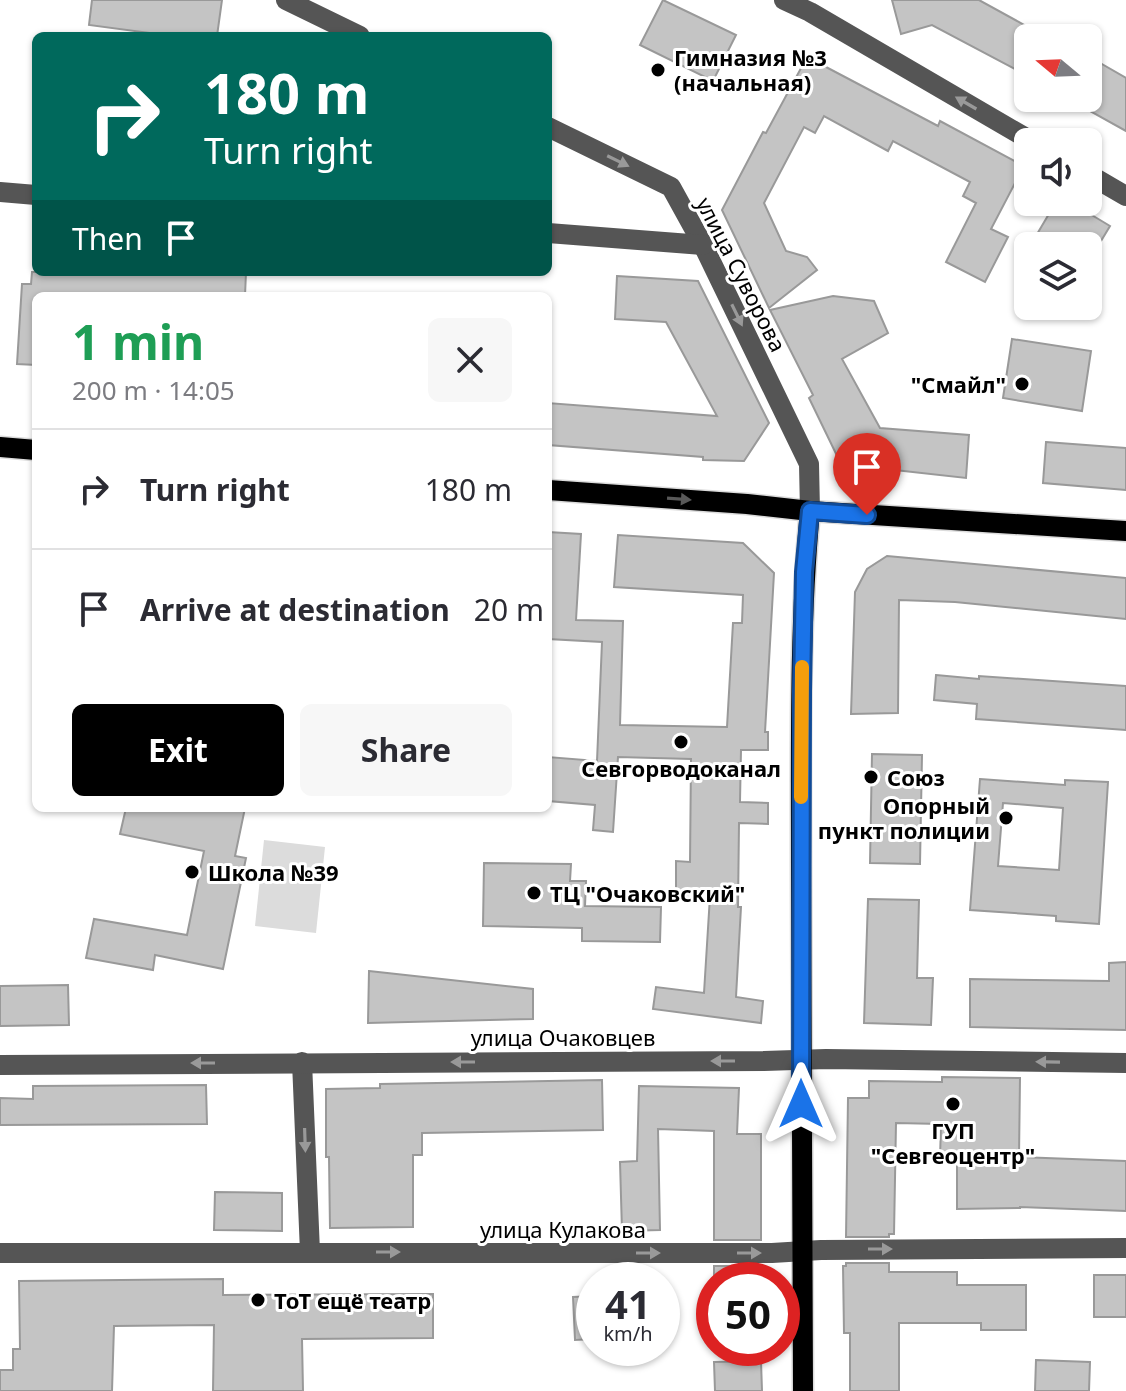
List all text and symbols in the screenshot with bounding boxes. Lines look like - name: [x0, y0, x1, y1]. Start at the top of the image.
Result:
- north arrow: [1014, 24, 1102, 112]
- map controls: [1014, 24, 1102, 320]
- place label: Гимназия №3 (начальная): [674, 42, 827, 97]
- text: 180 m: [204, 54, 369, 130]
- marker: Гимназия №3 (начальная): [649, 61, 667, 79]
- icon: right: [72, 64, 176, 168]
- one-way arrow: [955, 96, 977, 110]
- text: Turn right: [204, 126, 372, 175]
- button: sound: [1014, 128, 1102, 216]
- one-way arrow: [607, 154, 630, 168]
- street label: улица Суворова: [690, 191, 794, 357]
- icon: arrive: [159, 216, 203, 260]
- text: Then: [72, 218, 143, 259]
- button: layers: [1014, 232, 1102, 320]
- one-way arrow: [730, 304, 744, 327]
- text: 1 min: [72, 309, 204, 374]
- button: close: [428, 318, 512, 402]
- place label: "Смайл": [911, 369, 1006, 399]
- text: 200 m · 14:05: [72, 372, 235, 408]
- marker: "Смайл": [1013, 375, 1031, 393]
- pin: [833, 433, 901, 515]
- icon: arrive: [845, 445, 889, 489]
- icon: right: [72, 467, 116, 511]
- text: Turn right: [140, 469, 290, 510]
- text: 180 m: [425, 469, 512, 510]
- one-way arrow: [666, 493, 691, 506]
- icon: arrive: [72, 587, 116, 631]
- text: Arrive at destination: [140, 589, 450, 630]
- text: 20 m: [474, 589, 544, 630]
- button: Exit: [72, 704, 284, 796]
- button: Share: [300, 704, 512, 796]
- marker: Севгорводоканал: [672, 733, 690, 751]
- place label: Севгорводоканал: [581, 753, 781, 783]
- place label: Союз: [887, 762, 945, 792]
- marker: Союз: [862, 768, 880, 786]
- place label: Опорный пункт полиции: [818, 790, 990, 845]
- marker: Опорный пункт полиции: [997, 809, 1015, 827]
- place label: Школа №39: [208, 857, 339, 887]
- marker: Школа №39: [183, 863, 201, 881]
- place label: ТЦ "Очаковский": [550, 878, 745, 908]
- marker: ТЦ "Очаковский": [525, 884, 543, 902]
- street label: улица Очаковцев: [471, 1022, 655, 1052]
- one-way arrow: [710, 1055, 735, 1067]
- one-way arrow: [1035, 1055, 1060, 1068]
- one-way arrow: [450, 1056, 475, 1068]
- one-way arrow: [190, 1057, 215, 1069]
- position arrow: [759, 1062, 843, 1146]
- marker: ГУП "Севгеоцентр": [944, 1095, 962, 1113]
- place label: ГУП "Севгеоцентр": [871, 1115, 1035, 1170]
- one-way arrow: [299, 1128, 312, 1153]
- street label: улица Кулакова: [480, 1214, 646, 1244]
- one-way arrow: [868, 1243, 893, 1256]
- one-way arrow: [376, 1246, 401, 1258]
- one-way arrow: [636, 1247, 661, 1259]
- one-way arrow: [737, 1247, 762, 1259]
- speed limit sign: 50: [696, 1262, 800, 1366]
- text: 41: [605, 1276, 651, 1331]
- place label: ТоТ ещё театр: [274, 1285, 431, 1315]
- marker: ТоТ ещё театр: [249, 1291, 267, 1309]
- text: km/h: [603, 1320, 653, 1347]

